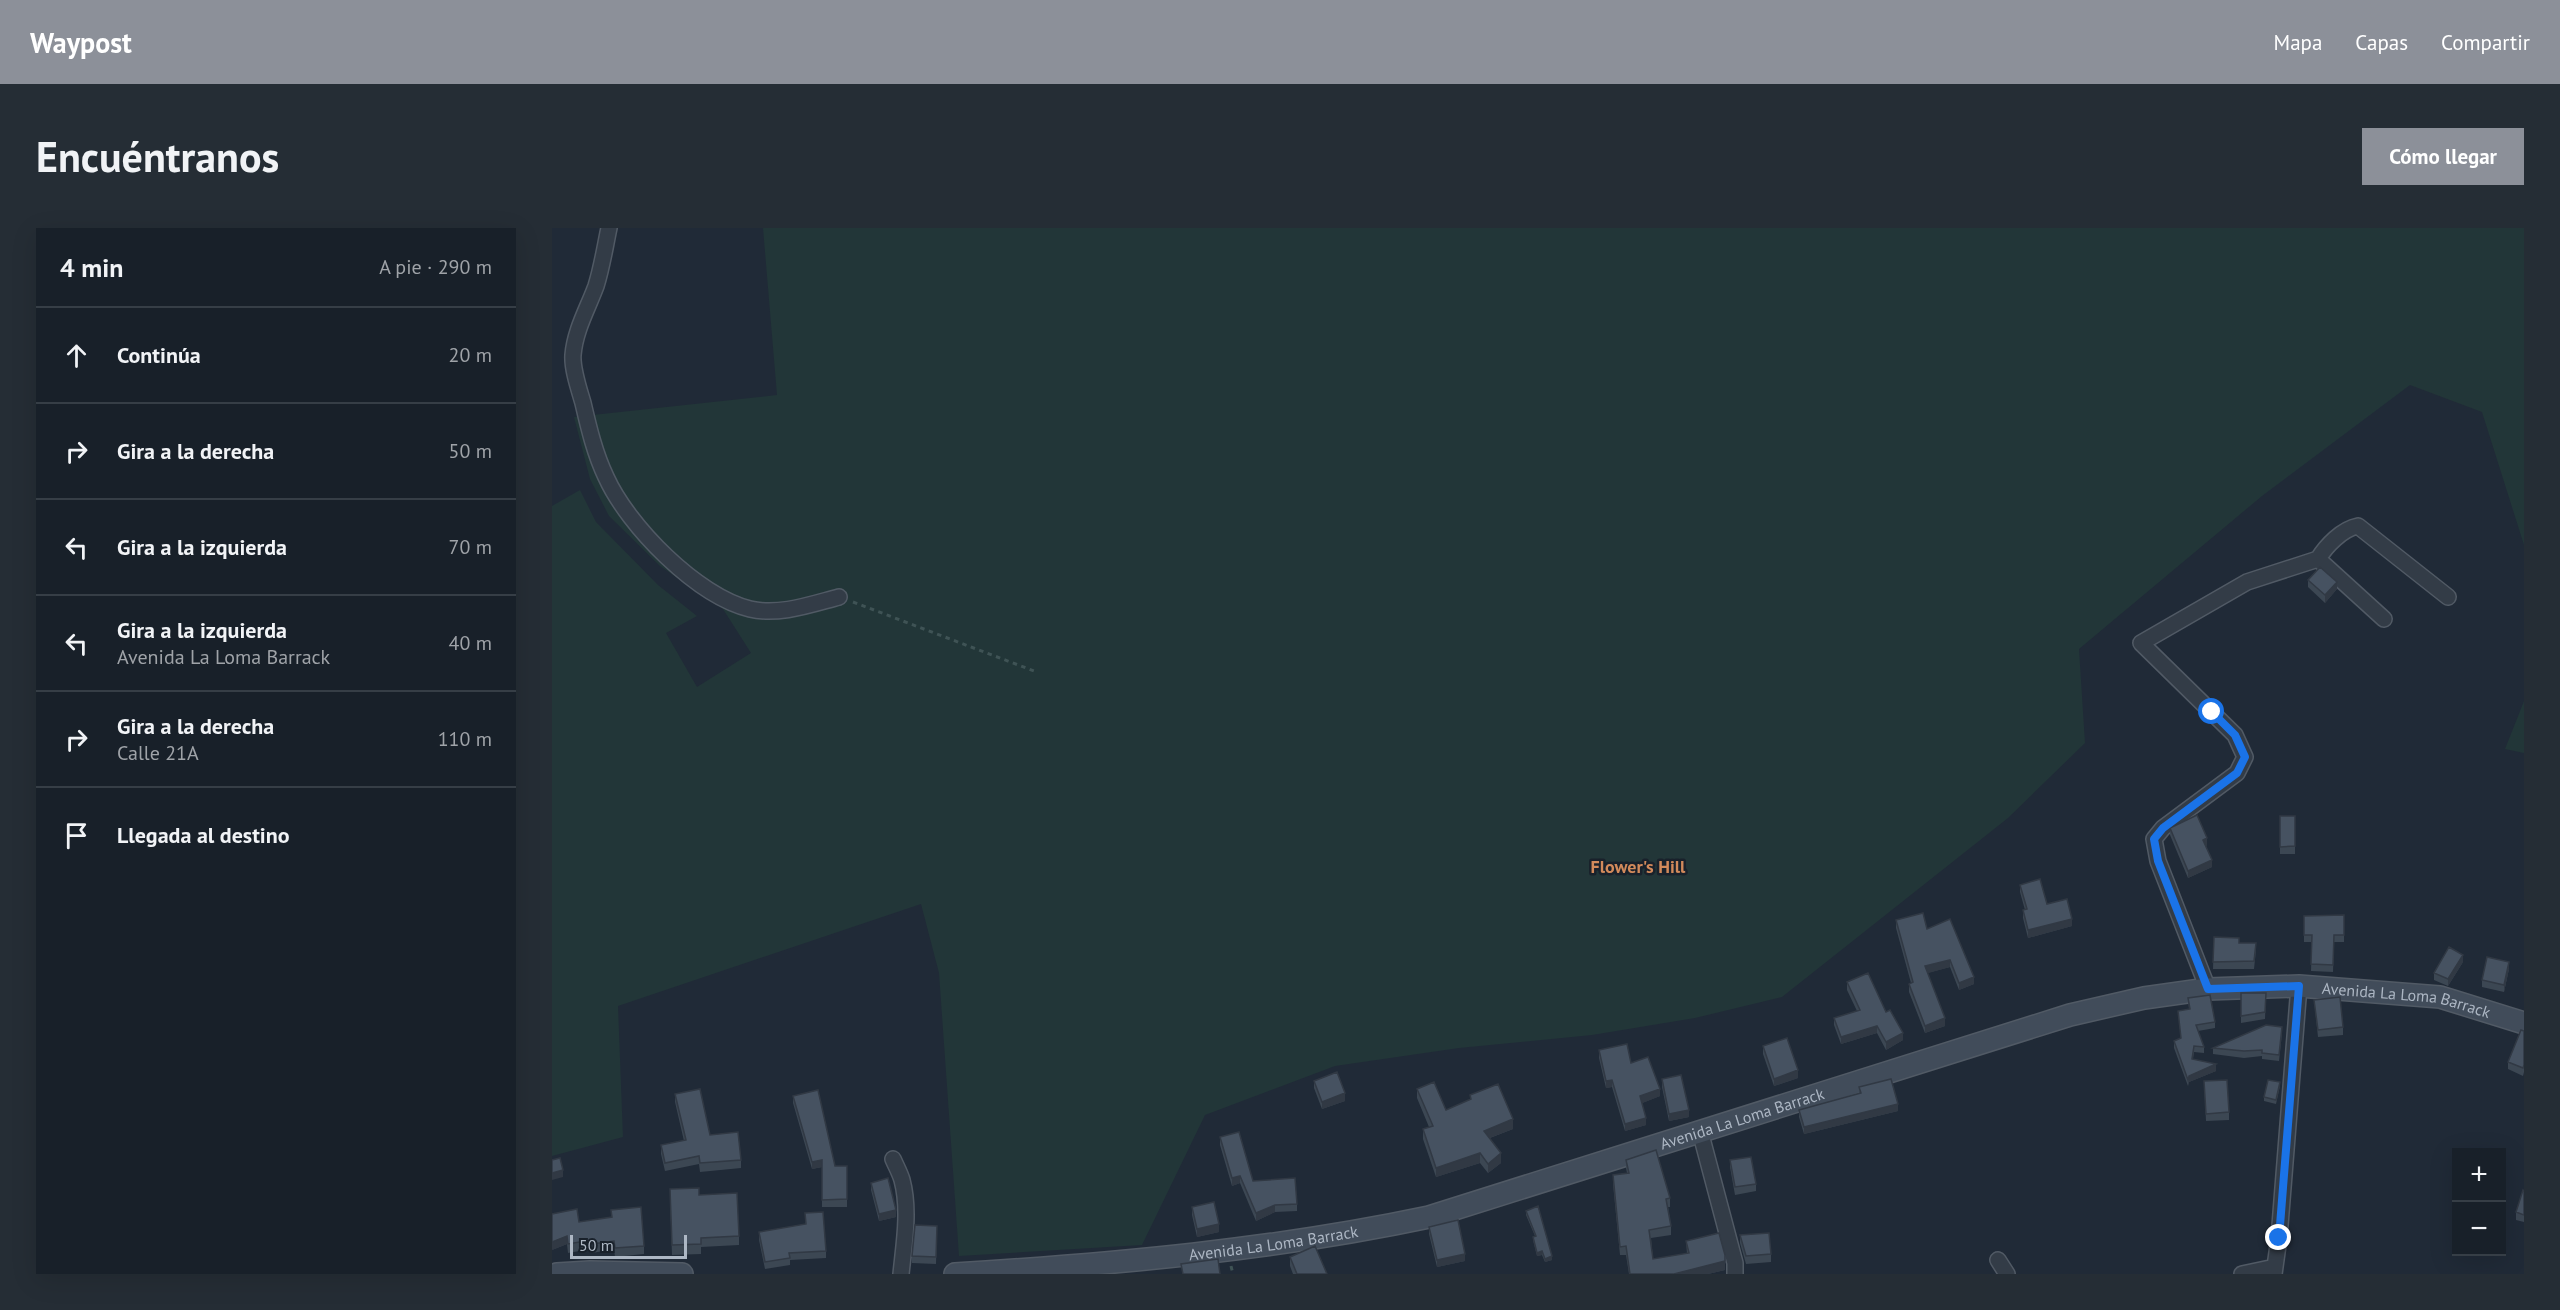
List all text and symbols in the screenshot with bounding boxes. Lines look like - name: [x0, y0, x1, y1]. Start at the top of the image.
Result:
- text: Waypost: [30, 24, 132, 61]
- text: Mapa: [2274, 29, 2322, 56]
- text: Capas: [2355, 29, 2408, 56]
- text: Compartir: [2441, 29, 2530, 56]
- button: Cómo llegar: [2362, 128, 2524, 185]
- text: Encuéntranos: [36, 129, 279, 184]
- text: 4 min: [60, 251, 123, 284]
- text: A pie · 290 m: [379, 254, 492, 280]
- icon: ahead: [60, 339, 93, 372]
- text: Continúa: [117, 341, 201, 369]
- text: 20 m: [449, 342, 492, 368]
- icon: right: [60, 435, 93, 468]
- text: Gira a la derecha: [117, 437, 274, 465]
- text: 50 m: [449, 438, 492, 464]
- icon: left: [60, 531, 93, 564]
- text: Gira a la izquierda: [117, 533, 287, 561]
- text: 70 m: [449, 534, 492, 560]
- text: Gira a la izquierda: [117, 616, 287, 644]
- icon: left: [60, 627, 93, 660]
- text: 40 m: [449, 630, 492, 656]
- text: Avenida La Loma Barrack: [117, 644, 330, 670]
- route start: [2198, 698, 2224, 724]
- text: Gira a la derecha: [117, 712, 274, 740]
- icon: right: [60, 723, 93, 756]
- text: 110 m: [438, 726, 492, 752]
- text: Calle 21A: [117, 740, 199, 766]
- icon: arrive: [60, 819, 93, 852]
- text: Llegada al destino: [117, 821, 290, 849]
- district label: Flower's Hill: [1591, 855, 1686, 878]
- street label: Avenida La Loma Barrack: [2321, 978, 2493, 1022]
- street label: Avenida La Loma Barrack: [1658, 1083, 1827, 1154]
- map controls: [2452, 1148, 2506, 1256]
- button: +: [2452, 1148, 2506, 1202]
- button: −: [2452, 1202, 2506, 1256]
- street label: Avenida La Loma Barrack: [1188, 1221, 1360, 1265]
- route end: [2265, 1224, 2291, 1250]
- scale bar: [570, 1232, 687, 1260]
- text: 50 m: [579, 1235, 614, 1255]

